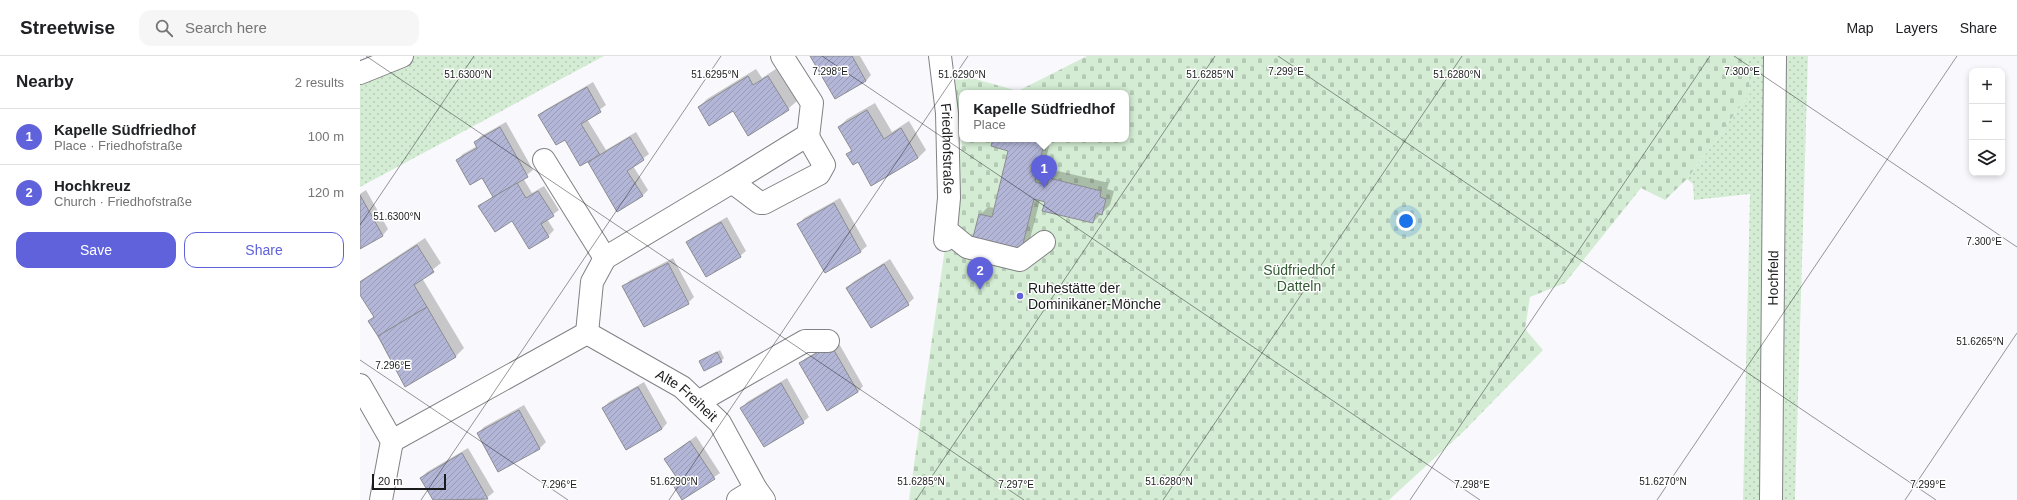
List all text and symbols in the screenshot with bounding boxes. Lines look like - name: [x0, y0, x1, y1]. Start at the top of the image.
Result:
- search box: [139, 10, 419, 46]
- text: Streetwise: [20, 17, 115, 38]
- icon: search: [153, 17, 175, 39]
- text: Search here: [185, 19, 267, 36]
- text: Map: [1846, 20, 1874, 36]
- text: Layers: [1896, 20, 1938, 36]
- text: Share: [1960, 20, 1997, 36]
- text: 7.298°E: [812, 66, 848, 77]
- text: 7.299°E: [1268, 66, 1304, 77]
- text: 7.300°E: [1724, 66, 1760, 77]
- map controls: [1969, 68, 2005, 176]
- button: +: [1969, 68, 2005, 104]
- text: 51.6300°N: [444, 69, 492, 80]
- text: 51.6295°N: [691, 69, 739, 80]
- text: 51.6290°N: [938, 69, 986, 80]
- text: 51.6285°N: [1186, 69, 1234, 80]
- text: 51.6280°N: [1433, 69, 1481, 80]
- text: Nearby: [16, 72, 74, 91]
- text: 2 results: [295, 75, 344, 90]
- popup: [959, 90, 1129, 142]
- text: Kapelle Südfriedhof: [973, 100, 1115, 117]
- street label: Friedhofstraße: [938, 102, 957, 195]
- button: −: [1969, 104, 2005, 140]
- text: Place: [973, 117, 1006, 132]
- text: Kapelle Südfriedhof: [54, 121, 196, 138]
- text: 1: [25, 129, 33, 144]
- text: 100 m: [308, 129, 344, 144]
- text: Place · Friedhofstraße: [54, 138, 183, 153]
- button: layers: [1969, 140, 2005, 176]
- pin: 1: [1031, 155, 1057, 188]
- text: Hochkreuz: [54, 177, 131, 194]
- text: 2: [25, 185, 33, 200]
- text: 120 m: [308, 185, 344, 200]
- text: Church · Friedhofstraße: [54, 194, 192, 209]
- text: 51.6300°N: [373, 211, 421, 222]
- your location: [1396, 211, 1416, 231]
- button: Save: [16, 232, 176, 268]
- button: Share: [184, 232, 344, 268]
- text: 7.300°E: [1966, 236, 2002, 247]
- street label: Hochfeld: [1765, 250, 1781, 306]
- pin: 2: [967, 257, 993, 290]
- park label: Südfriedhof Datteln: [1263, 262, 1335, 294]
- place label: Ruhestätte der Dominikaner-Mönche: [1028, 280, 1161, 312]
- marker: Ruhestätte der Dominikaner-Mönche: [1015, 291, 1025, 301]
- text: 51.6265°N: [1956, 336, 2004, 347]
- text: 7.296°E: [375, 360, 411, 371]
- street label: Alte Freiheit: [653, 366, 721, 425]
- scale bar: [372, 472, 446, 491]
- text: 20 m: [378, 475, 402, 487]
- text: 51.6290°N: [650, 476, 698, 487]
- text: 51.6285°N: [897, 476, 945, 487]
- text: 51.6280°N: [1145, 476, 1193, 487]
- text: 51.6270°N: [1639, 476, 1687, 487]
- text: 7.296°E: [541, 479, 577, 490]
- text: 7.297°E: [998, 479, 1034, 490]
- text: 7.298°E: [1454, 479, 1490, 490]
- text: 7.299°E: [1910, 479, 1946, 490]

